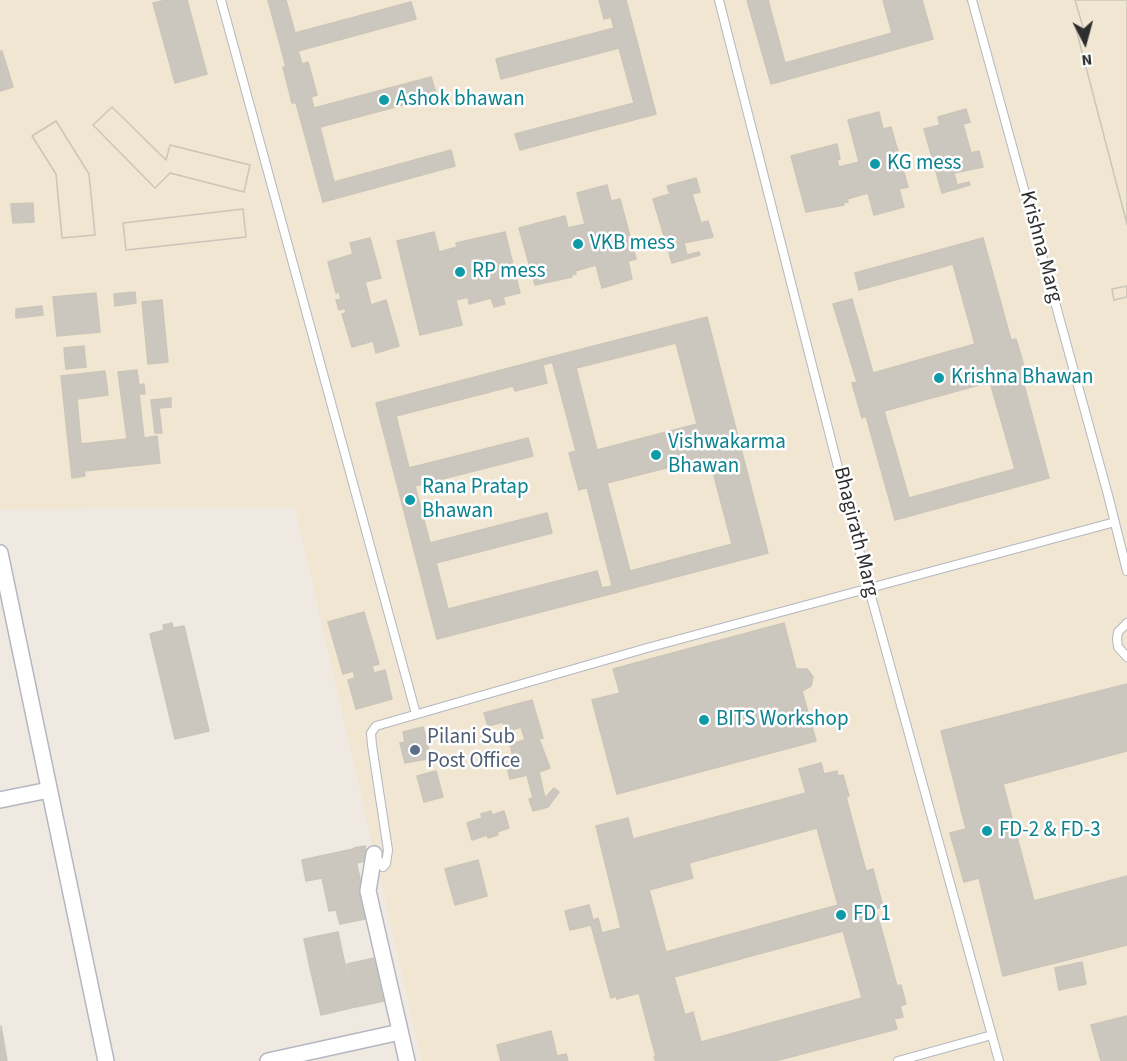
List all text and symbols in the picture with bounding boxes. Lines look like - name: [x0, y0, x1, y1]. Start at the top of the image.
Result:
- north arrow: [1055, 12, 1115, 72]
- text: N: [1080, 48, 1093, 71]
- place label: Ashok bhawan: [396, 87, 525, 113]
- marker: Ashok bhawan: [377, 93, 391, 107]
- place label: KG mess: [887, 151, 961, 177]
- marker: KG mess: [868, 157, 882, 171]
- street label: Krishna Marg: [1013, 188, 1067, 306]
- place label: VKB mess: [590, 231, 675, 257]
- marker: VKB mess: [571, 237, 585, 251]
- place label: RP mess: [472, 259, 545, 285]
- marker: RP mess: [453, 265, 467, 279]
- place label: Krishna Bhawan: [951, 365, 1093, 391]
- marker: Krishna Bhawan: [932, 371, 946, 385]
- place label: Vishwakarma Bhawan: [668, 430, 786, 480]
- marker: Vishwakarma Bhawan: [649, 448, 663, 462]
- street label: Bhagirath Marg: [827, 464, 883, 600]
- place label: Rana Pratap Bhawan: [422, 475, 529, 525]
- marker: Rana Pratap Bhawan: [403, 493, 417, 507]
- place label: BITS Workshop: [716, 707, 849, 733]
- marker: BITS Workshop: [697, 713, 711, 727]
- place label: Pilani Sub Post Office: [427, 725, 520, 775]
- marker: Pilani Sub Post Office: [408, 743, 422, 757]
- place label: FD-2 & FD-3: [999, 818, 1101, 844]
- marker: FD-2 & FD-3: [980, 824, 994, 838]
- place label: FD 1: [853, 902, 891, 928]
- marker: FD 1: [834, 908, 848, 922]

